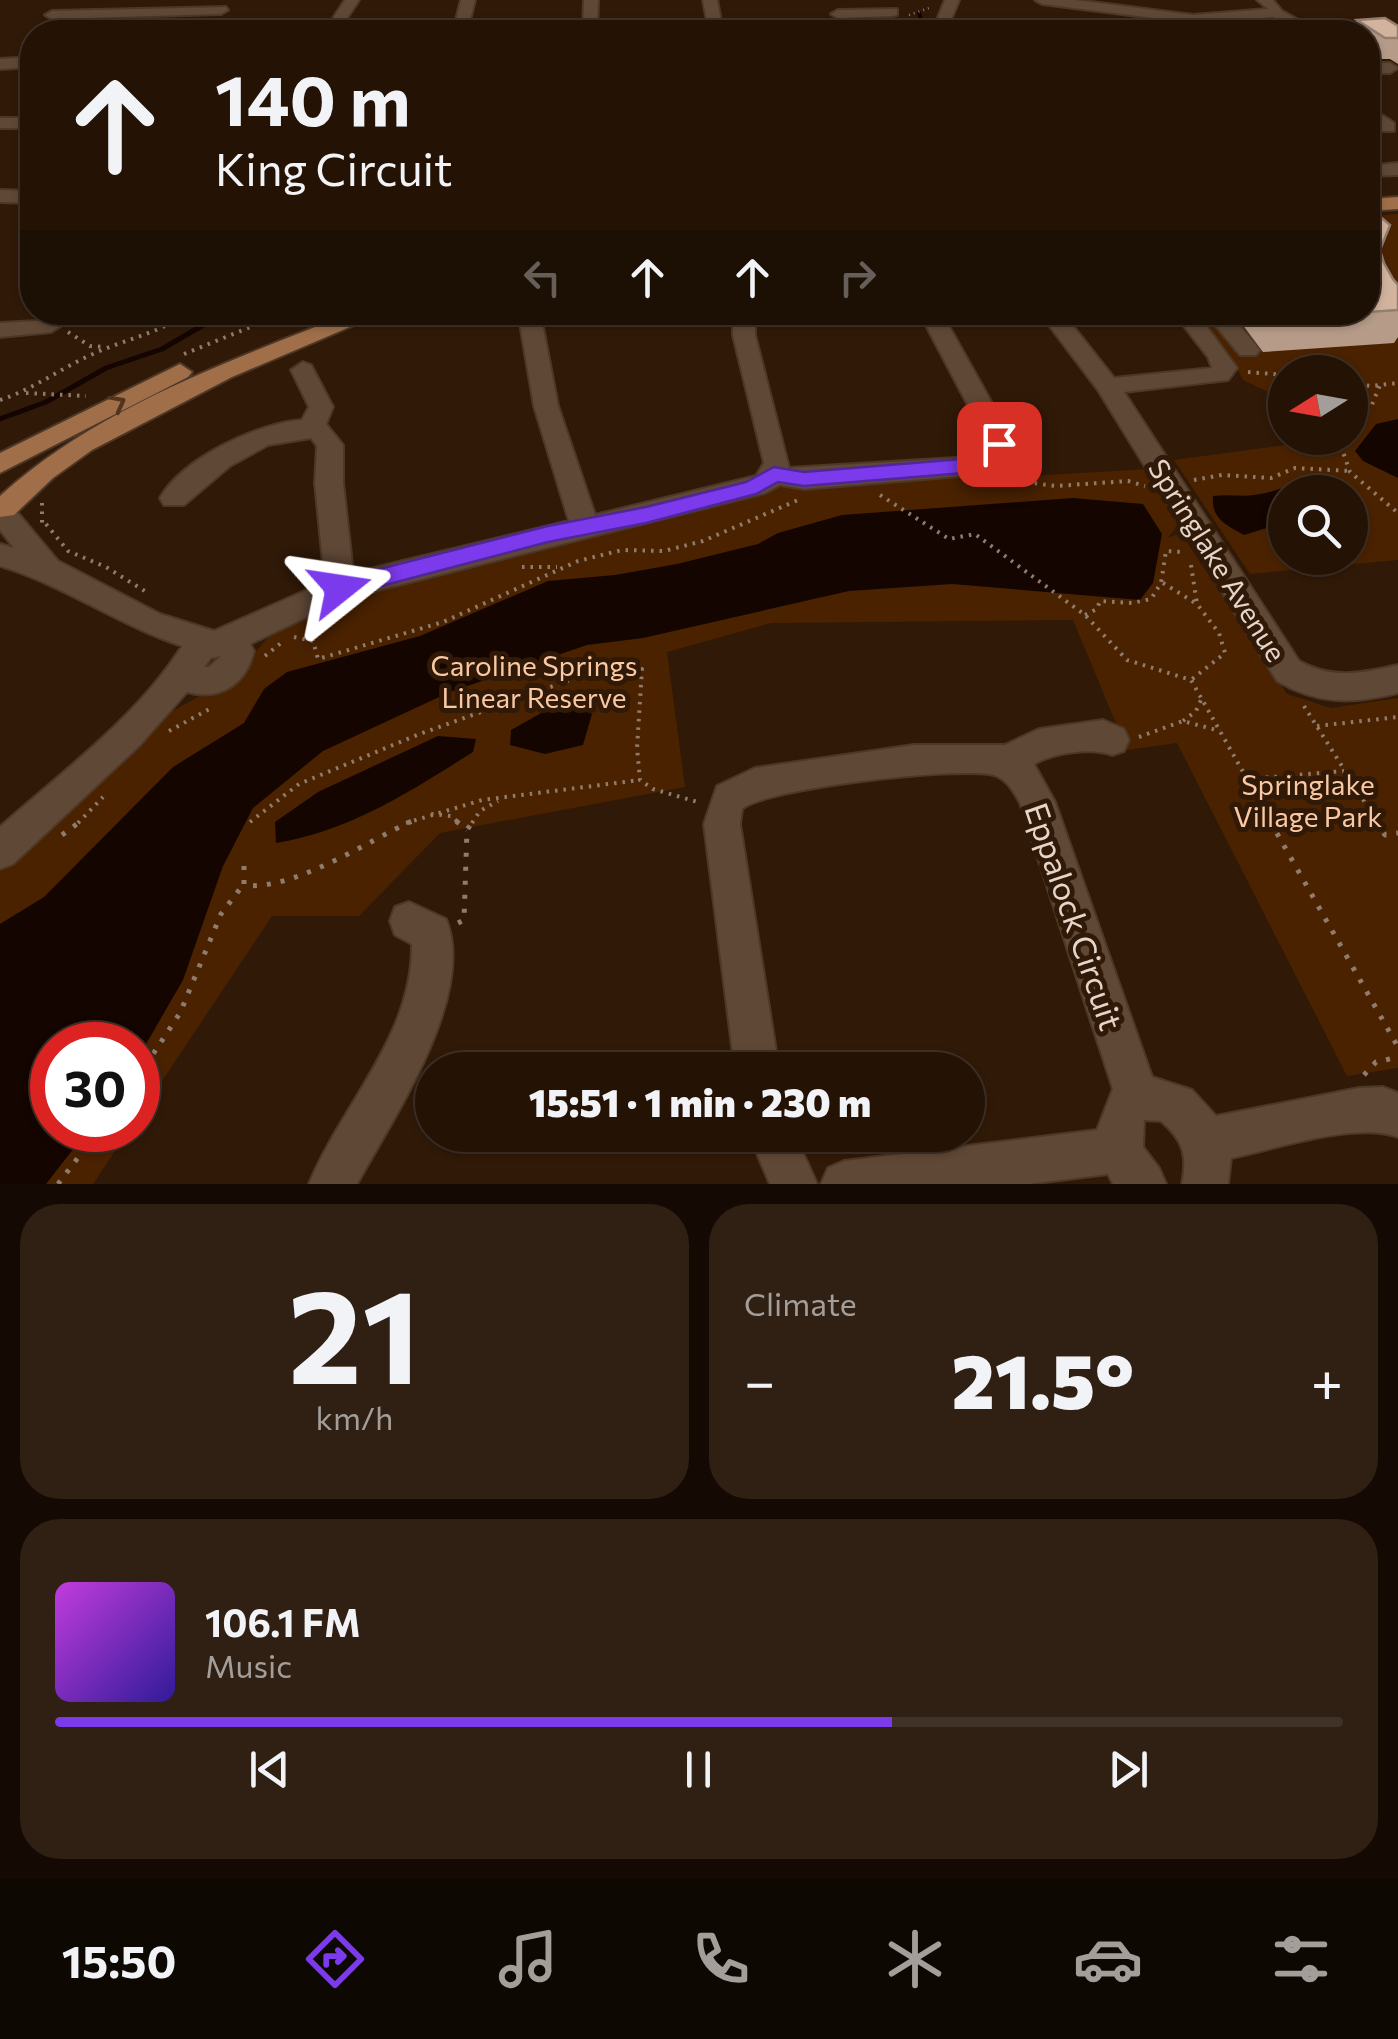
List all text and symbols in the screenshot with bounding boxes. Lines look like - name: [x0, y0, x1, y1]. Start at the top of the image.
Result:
- text: 140 m: [215, 55, 411, 140]
- icon: ahead: [50, 60, 180, 190]
- text: King Circuit: [215, 140, 453, 195]
- icon: left: [515, 250, 570, 305]
- icon: ahead: [620, 250, 675, 305]
- icon: ahead: [725, 250, 780, 305]
- icon: right: [830, 250, 885, 305]
- north arrow: [1268, 355, 1368, 455]
- map controls: [1268, 355, 1368, 575]
- one-way arrow: [107, 396, 125, 415]
- pin: [957, 402, 1042, 487]
- icon: arrive: [972, 417, 1027, 472]
- street label: Springlake Avenue: [1142, 452, 1294, 668]
- button: search: [1268, 475, 1368, 575]
- position arrow: [288, 536, 392, 640]
- park label: Caroline Springs Linear Reserve: [430, 648, 638, 714]
- park label: Springlake Village Park: [1234, 767, 1382, 833]
- street label: Eppalock Circuit: [1017, 797, 1133, 1035]
- speed limit sign: 30: [30, 1022, 160, 1152]
- text: 15:51 · 1 min · 230 m: [529, 1078, 871, 1125]
- text: 21: [288, 1252, 421, 1411]
- text: Climate: [744, 1283, 857, 1323]
- text: 21.5°: [952, 1333, 1134, 1424]
- text: −: [744, 1346, 775, 1413]
- text: +: [1311, 1346, 1343, 1413]
- text: km/h: [316, 1397, 393, 1437]
- text: 106.1 FM: [205, 1598, 361, 1645]
- text: Music: [205, 1645, 292, 1685]
- icon: previous: [242, 1742, 297, 1797]
- icon: pause: [671, 1742, 726, 1797]
- icon: next: [1101, 1742, 1156, 1797]
- icon: directions: [300, 1924, 370, 1994]
- icon: music: [493, 1924, 563, 1994]
- icon: phone: [686, 1924, 756, 1994]
- icon: climate: [880, 1924, 950, 1994]
- icon: car: [1073, 1924, 1143, 1994]
- icon: filters: [1266, 1924, 1336, 1994]
- text: 15:50: [62, 1932, 176, 1987]

